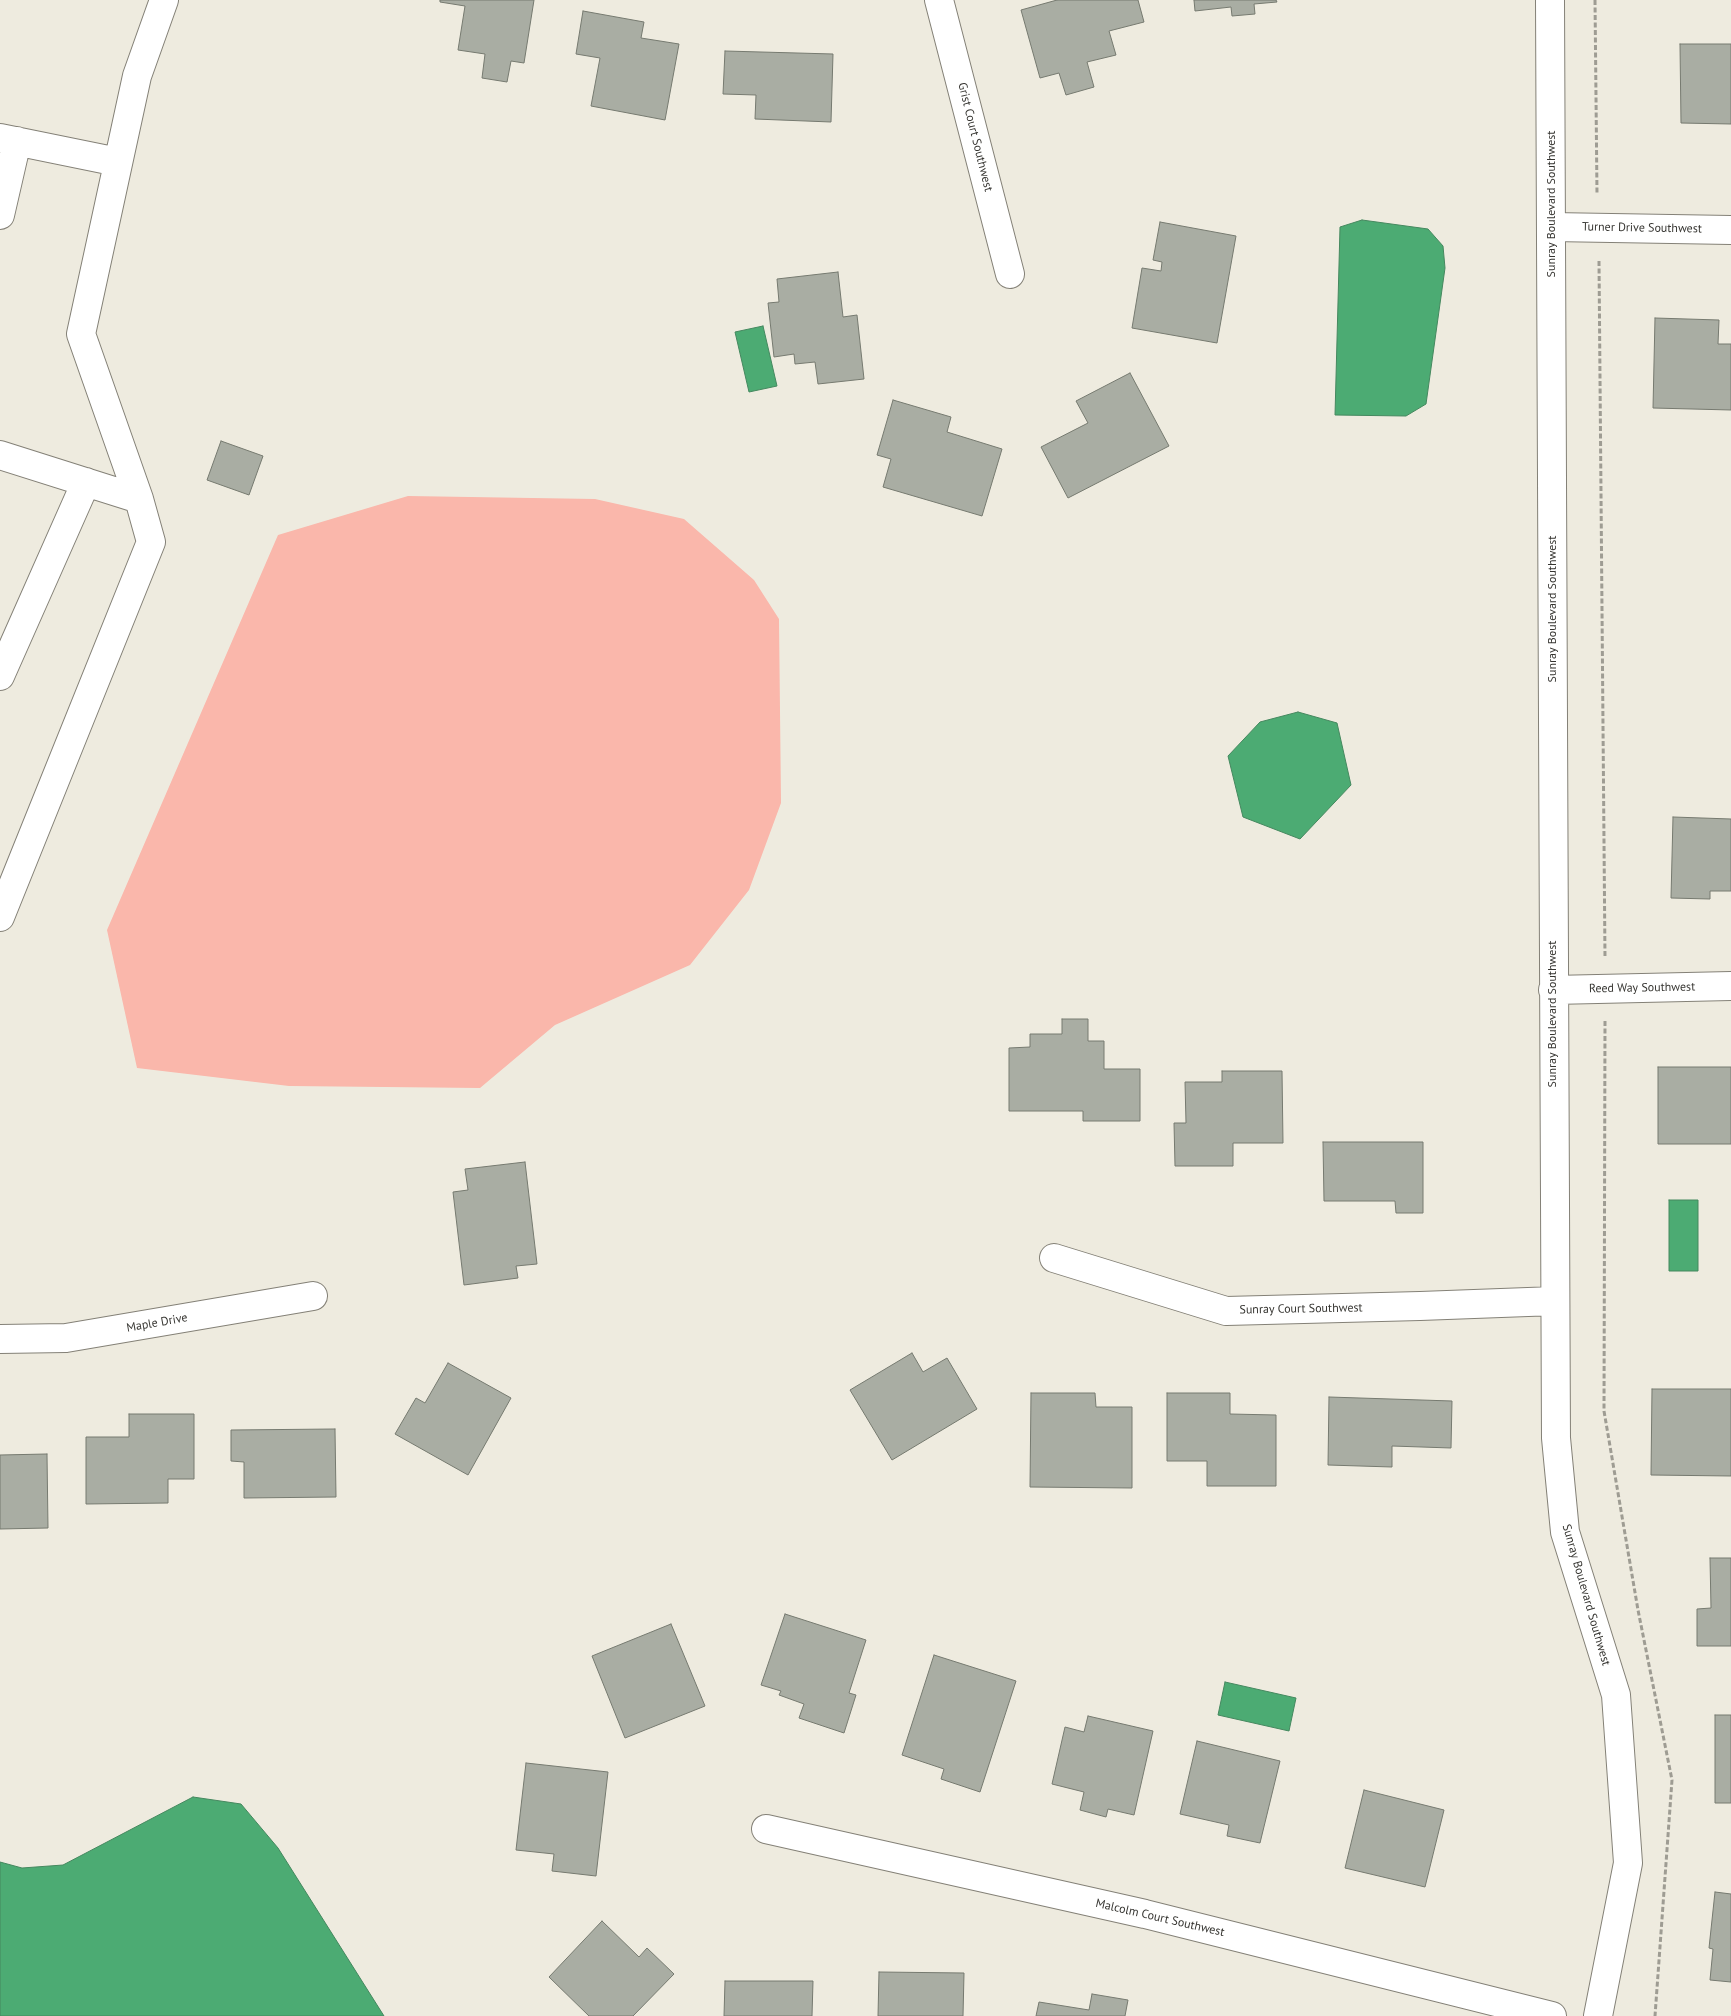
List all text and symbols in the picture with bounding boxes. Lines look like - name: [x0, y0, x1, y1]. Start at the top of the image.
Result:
- street label: Grist Court Southwest: [954, 81, 996, 193]
- street label: Sunray Boulevard Southwest: [1545, 131, 1559, 277]
- street label: Turner Drive Southwest: [1582, 220, 1702, 236]
- street label: Sunray Boulevard Southwest: [1546, 536, 1560, 682]
- street label: Sunray Boulevard Southwest: [1546, 941, 1560, 1087]
- street label: Reed Way Southwest: [1589, 980, 1695, 996]
- street label: Sunray Court Southwest: [1239, 1301, 1363, 1317]
- street label: Maple Drive: [125, 1311, 189, 1335]
- street label: Sunray Boulevard Southwest: [1559, 1522, 1613, 1668]
- street label: Malcolm Court Southwest: [1094, 1896, 1226, 1940]

